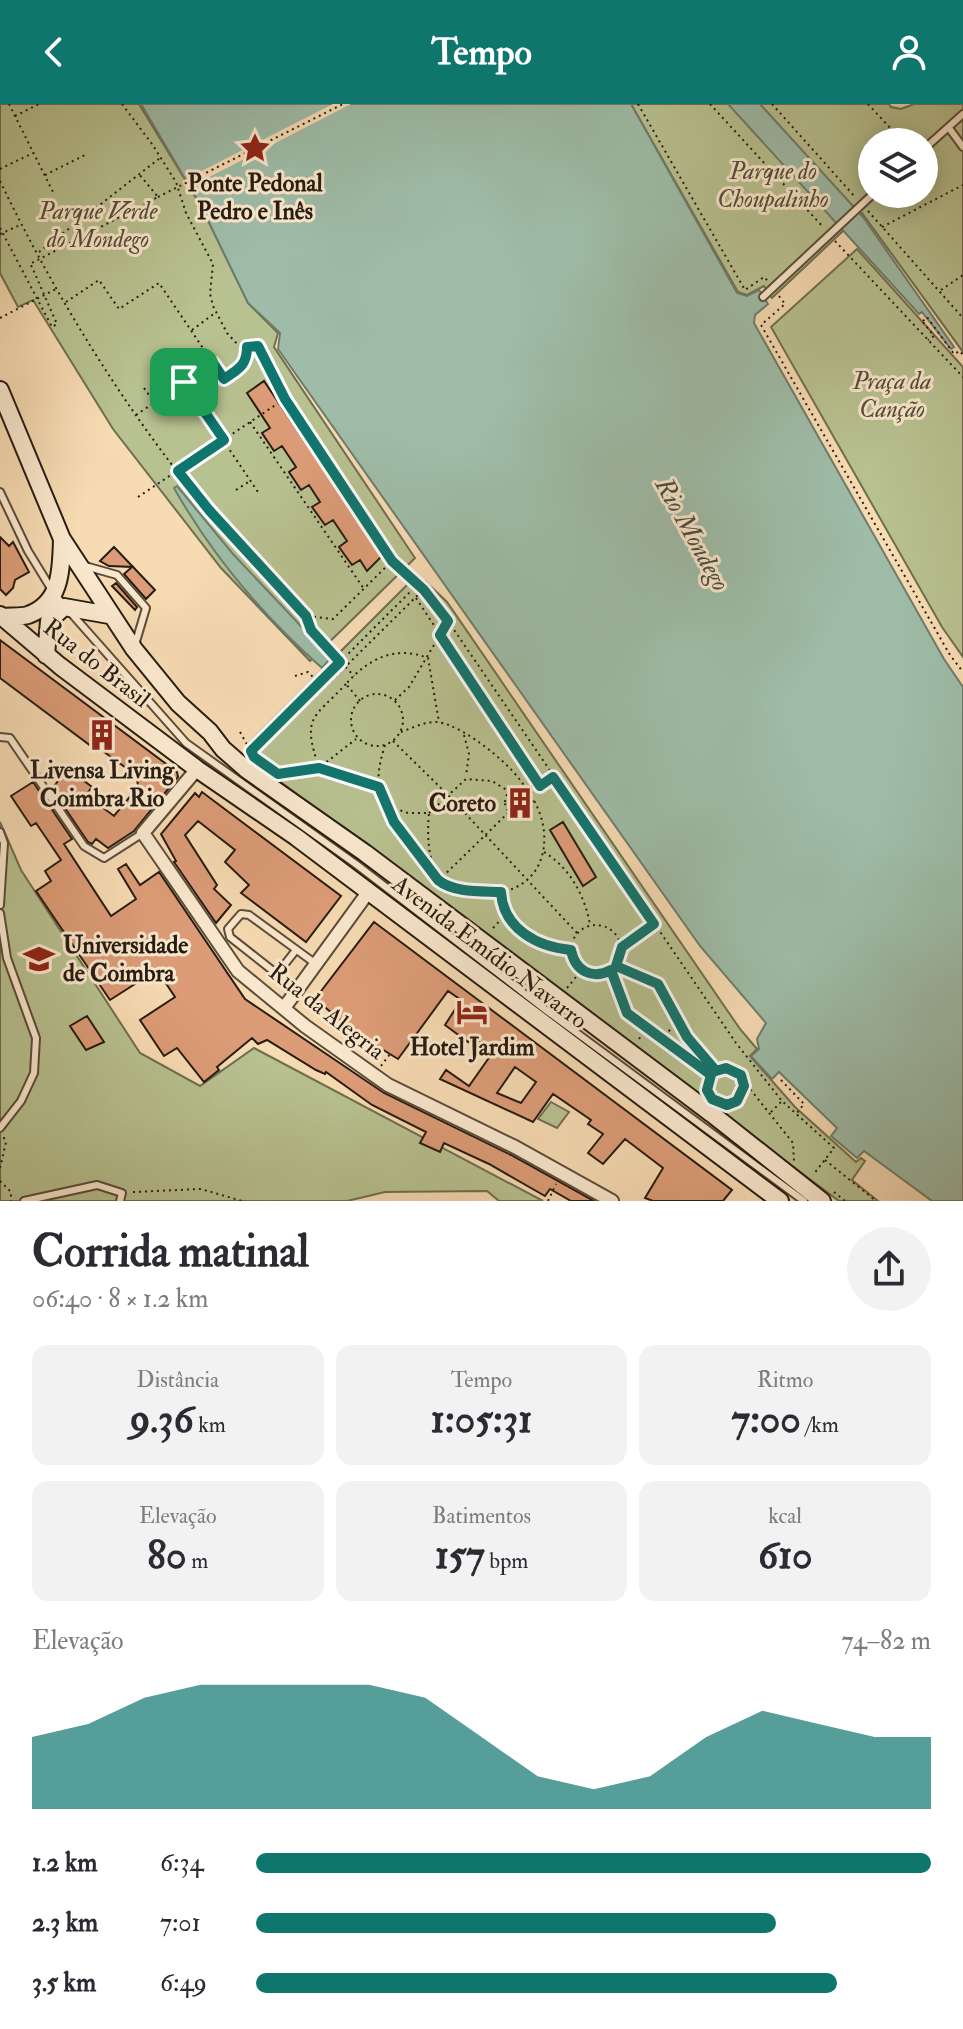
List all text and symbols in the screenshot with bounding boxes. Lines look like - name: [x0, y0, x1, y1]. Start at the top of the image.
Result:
- icon: back: [32, 30, 76, 74]
- text: Tempo: [431, 30, 532, 75]
- icon: person: [887, 30, 931, 74]
- map controls: [858, 128, 938, 208]
- button: layers: [858, 128, 938, 208]
- place icon: Ponte Pedonal Pedro e Inês: [238, 131, 272, 165]
- park label: Parque do Choupalinho: [717, 156, 829, 215]
- place label: Ponte Pedonal Pedro e Inês: [187, 168, 323, 227]
- park label: Parque Verde do Mondego: [38, 196, 158, 255]
- pin: [150, 348, 218, 416]
- icon: arrive: [162, 360, 206, 404]
- park label: Praça da Canção: [852, 366, 931, 425]
- water label: Rio Mondego: [647, 471, 736, 597]
- street label: Rua do Brasil: [37, 612, 157, 715]
- building icon: Livensa Living Coimbra Rio: [85, 718, 119, 752]
- place label: Livensa Living Coimbra Rio: [30, 755, 175, 814]
- building icon: Coreto: [503, 786, 537, 820]
- place label: Coreto: [429, 788, 496, 819]
- street label: Avenida Emídio Navarro: [385, 868, 594, 1036]
- place label: Universidade de Coimbra: [63, 930, 188, 989]
- school or university icon: Universidade de Coimbra: [22, 942, 56, 976]
- street label: Rua da Alegria: [262, 956, 392, 1067]
- hotel icon: Hotel Jardim: [455, 995, 489, 1029]
- place label: Hotel Jardim: [410, 1032, 535, 1063]
- text: Corrida matinal: [32, 1225, 309, 1280]
- button: share: [847, 1227, 931, 1311]
- text: 06:40 · 8 × 1.2 km: [32, 1283, 208, 1315]
- text: Distância: [137, 1366, 219, 1394]
- text: Tempo: [451, 1366, 512, 1394]
- text: Ritmo: [757, 1366, 813, 1394]
- text: 9.36: [130, 1394, 194, 1445]
- text: 1:05:31: [431, 1394, 532, 1445]
- text: 7:00: [732, 1394, 801, 1445]
- text: km: [194, 1411, 226, 1439]
- text: /km: [801, 1411, 839, 1439]
- text: Elevação: [139, 1502, 217, 1530]
- text: Batimentos: [432, 1502, 531, 1530]
- text: kcal: [768, 1502, 802, 1530]
- text: 80: [147, 1530, 187, 1581]
- text: 157: [435, 1530, 485, 1581]
- text: 610: [758, 1530, 812, 1581]
- text: m: [187, 1547, 208, 1575]
- text: bpm: [485, 1547, 528, 1575]
- text: Elevação: [32, 1625, 124, 1657]
- text: 74–82 m: [842, 1625, 931, 1657]
- text: 1.2 km: [32, 1847, 98, 1879]
- text: 6:34: [160, 1847, 203, 1879]
- text: 2.3 km: [32, 1907, 98, 1939]
- text: 7:01: [160, 1907, 201, 1939]
- text: 3.5 km: [32, 1967, 96, 1999]
- text: 6:49: [160, 1967, 207, 1999]

